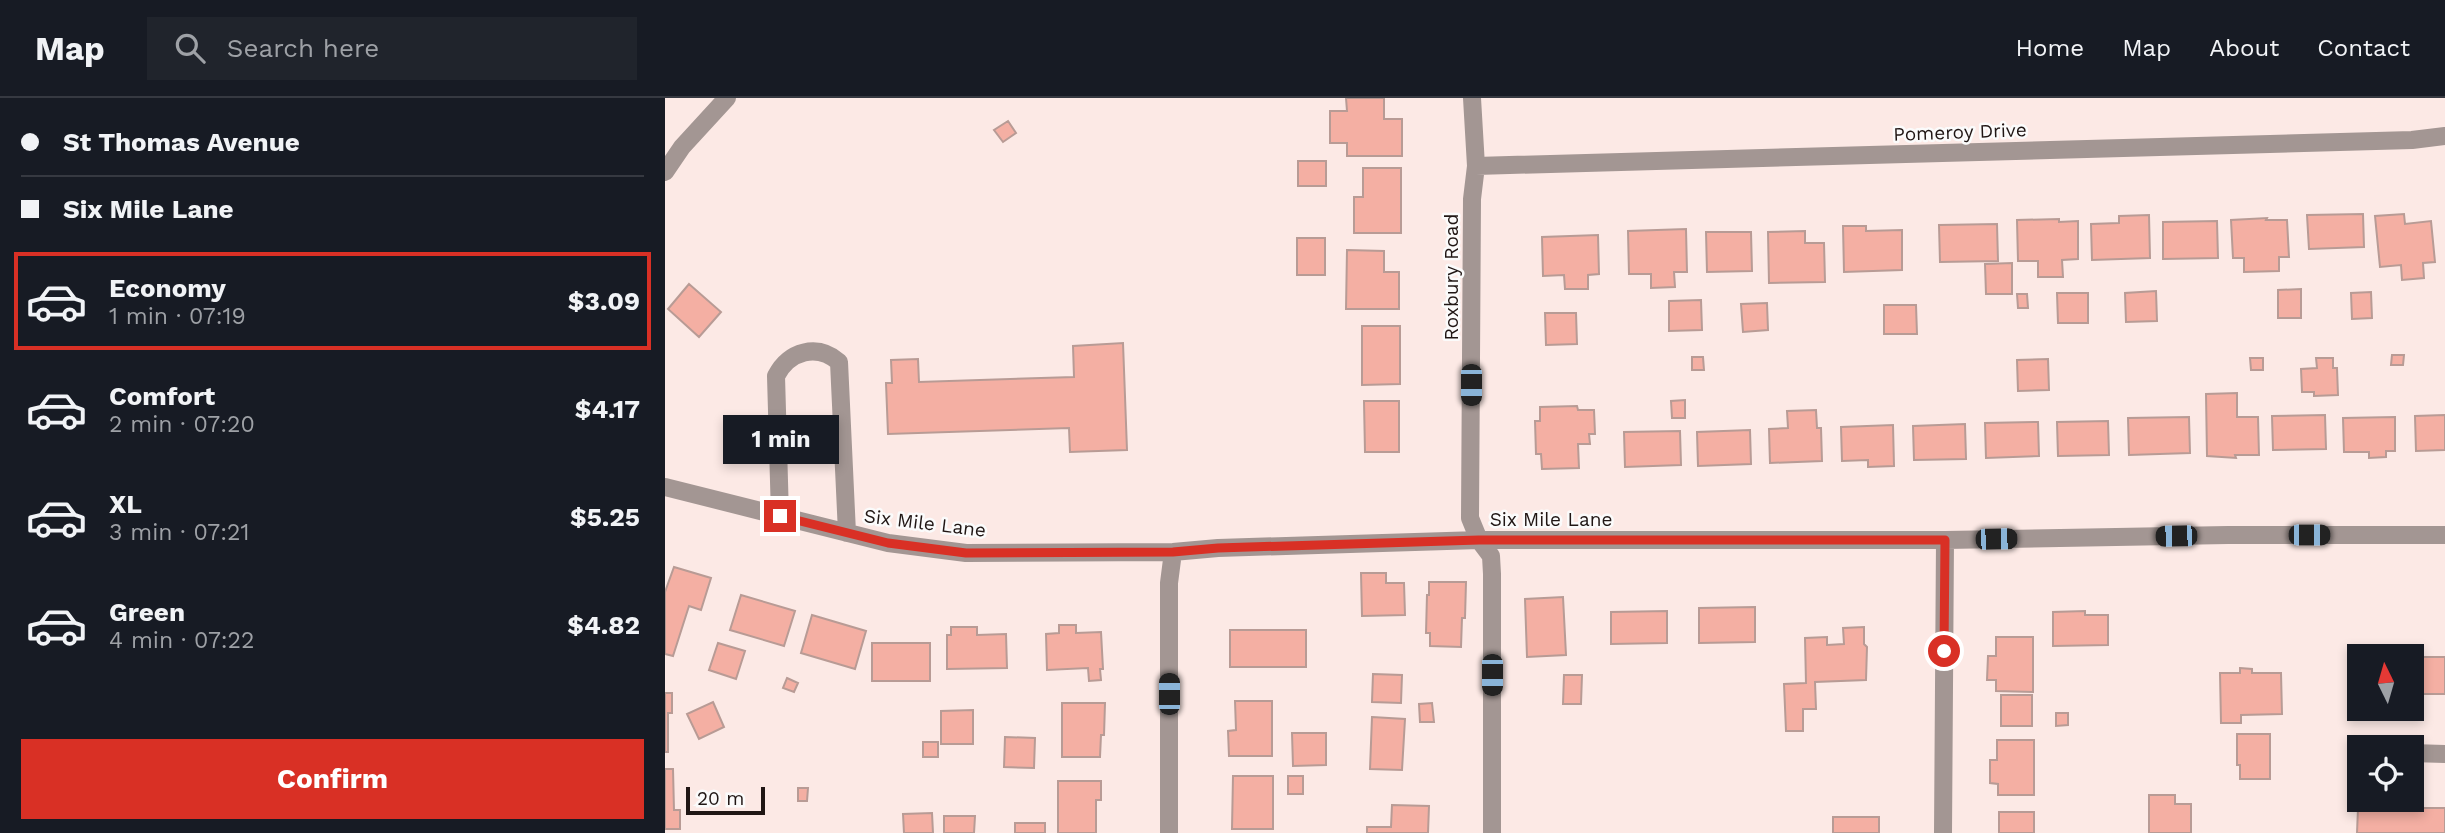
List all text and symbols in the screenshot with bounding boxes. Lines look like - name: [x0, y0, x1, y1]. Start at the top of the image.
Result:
- search box: [147, 17, 637, 80]
- text: Map: [35, 29, 105, 68]
- icon: search: [171, 29, 209, 67]
- text: Search here: [227, 33, 379, 63]
- text: Home: [2016, 34, 2084, 62]
- text: Map: [2122, 34, 2171, 62]
- text: About: [2209, 34, 2279, 62]
- text: Contact: [2317, 34, 2410, 62]
- street label: Pomeroy Drive: [1893, 118, 2027, 146]
- text: St Thomas Avenue: [63, 127, 300, 157]
- text: Six Mile Lane: [63, 194, 234, 224]
- street label: Roxbury Road: [1440, 213, 1463, 341]
- icon: car: [25, 270, 88, 333]
- text: Economy: [109, 273, 226, 303]
- text: $3.09: [568, 286, 640, 316]
- text: 1 min · 07:19: [109, 303, 246, 330]
- car: [1461, 364, 1482, 406]
- icon: car: [25, 378, 88, 441]
- text: Comfort: [109, 381, 215, 411]
- text: $4.17: [575, 394, 640, 424]
- text: 2 min · 07:20: [109, 411, 255, 438]
- callout: 1 min: [722, 414, 838, 464]
- text: 1 min: [751, 426, 811, 453]
- icon: car: [25, 486, 88, 549]
- text: XL: [109, 489, 142, 519]
- route end: [764, 500, 796, 532]
- text: $5.25: [570, 502, 640, 532]
- street label: Six Mile Lane: [863, 504, 987, 542]
- street label: Six Mile Lane: [1490, 508, 1612, 531]
- text: 3 min · 07:21: [109, 519, 249, 546]
- car: [2155, 525, 2198, 547]
- car: [2289, 525, 2331, 546]
- car: [1975, 528, 2018, 550]
- icon: car: [25, 594, 88, 657]
- text: Green: [109, 597, 185, 627]
- text: $4.82: [567, 610, 640, 640]
- text: 4 min · 07:22: [109, 627, 254, 654]
- route start: [1928, 635, 1960, 667]
- north arrow: [2347, 644, 2424, 721]
- map controls: [2347, 644, 2424, 812]
- car: [1482, 654, 1503, 696]
- car: [1159, 673, 1180, 715]
- button: locate: [2347, 735, 2424, 812]
- button: Confirm: [21, 739, 644, 819]
- scale bar: [686, 784, 765, 816]
- text: 20 m: [697, 787, 744, 810]

